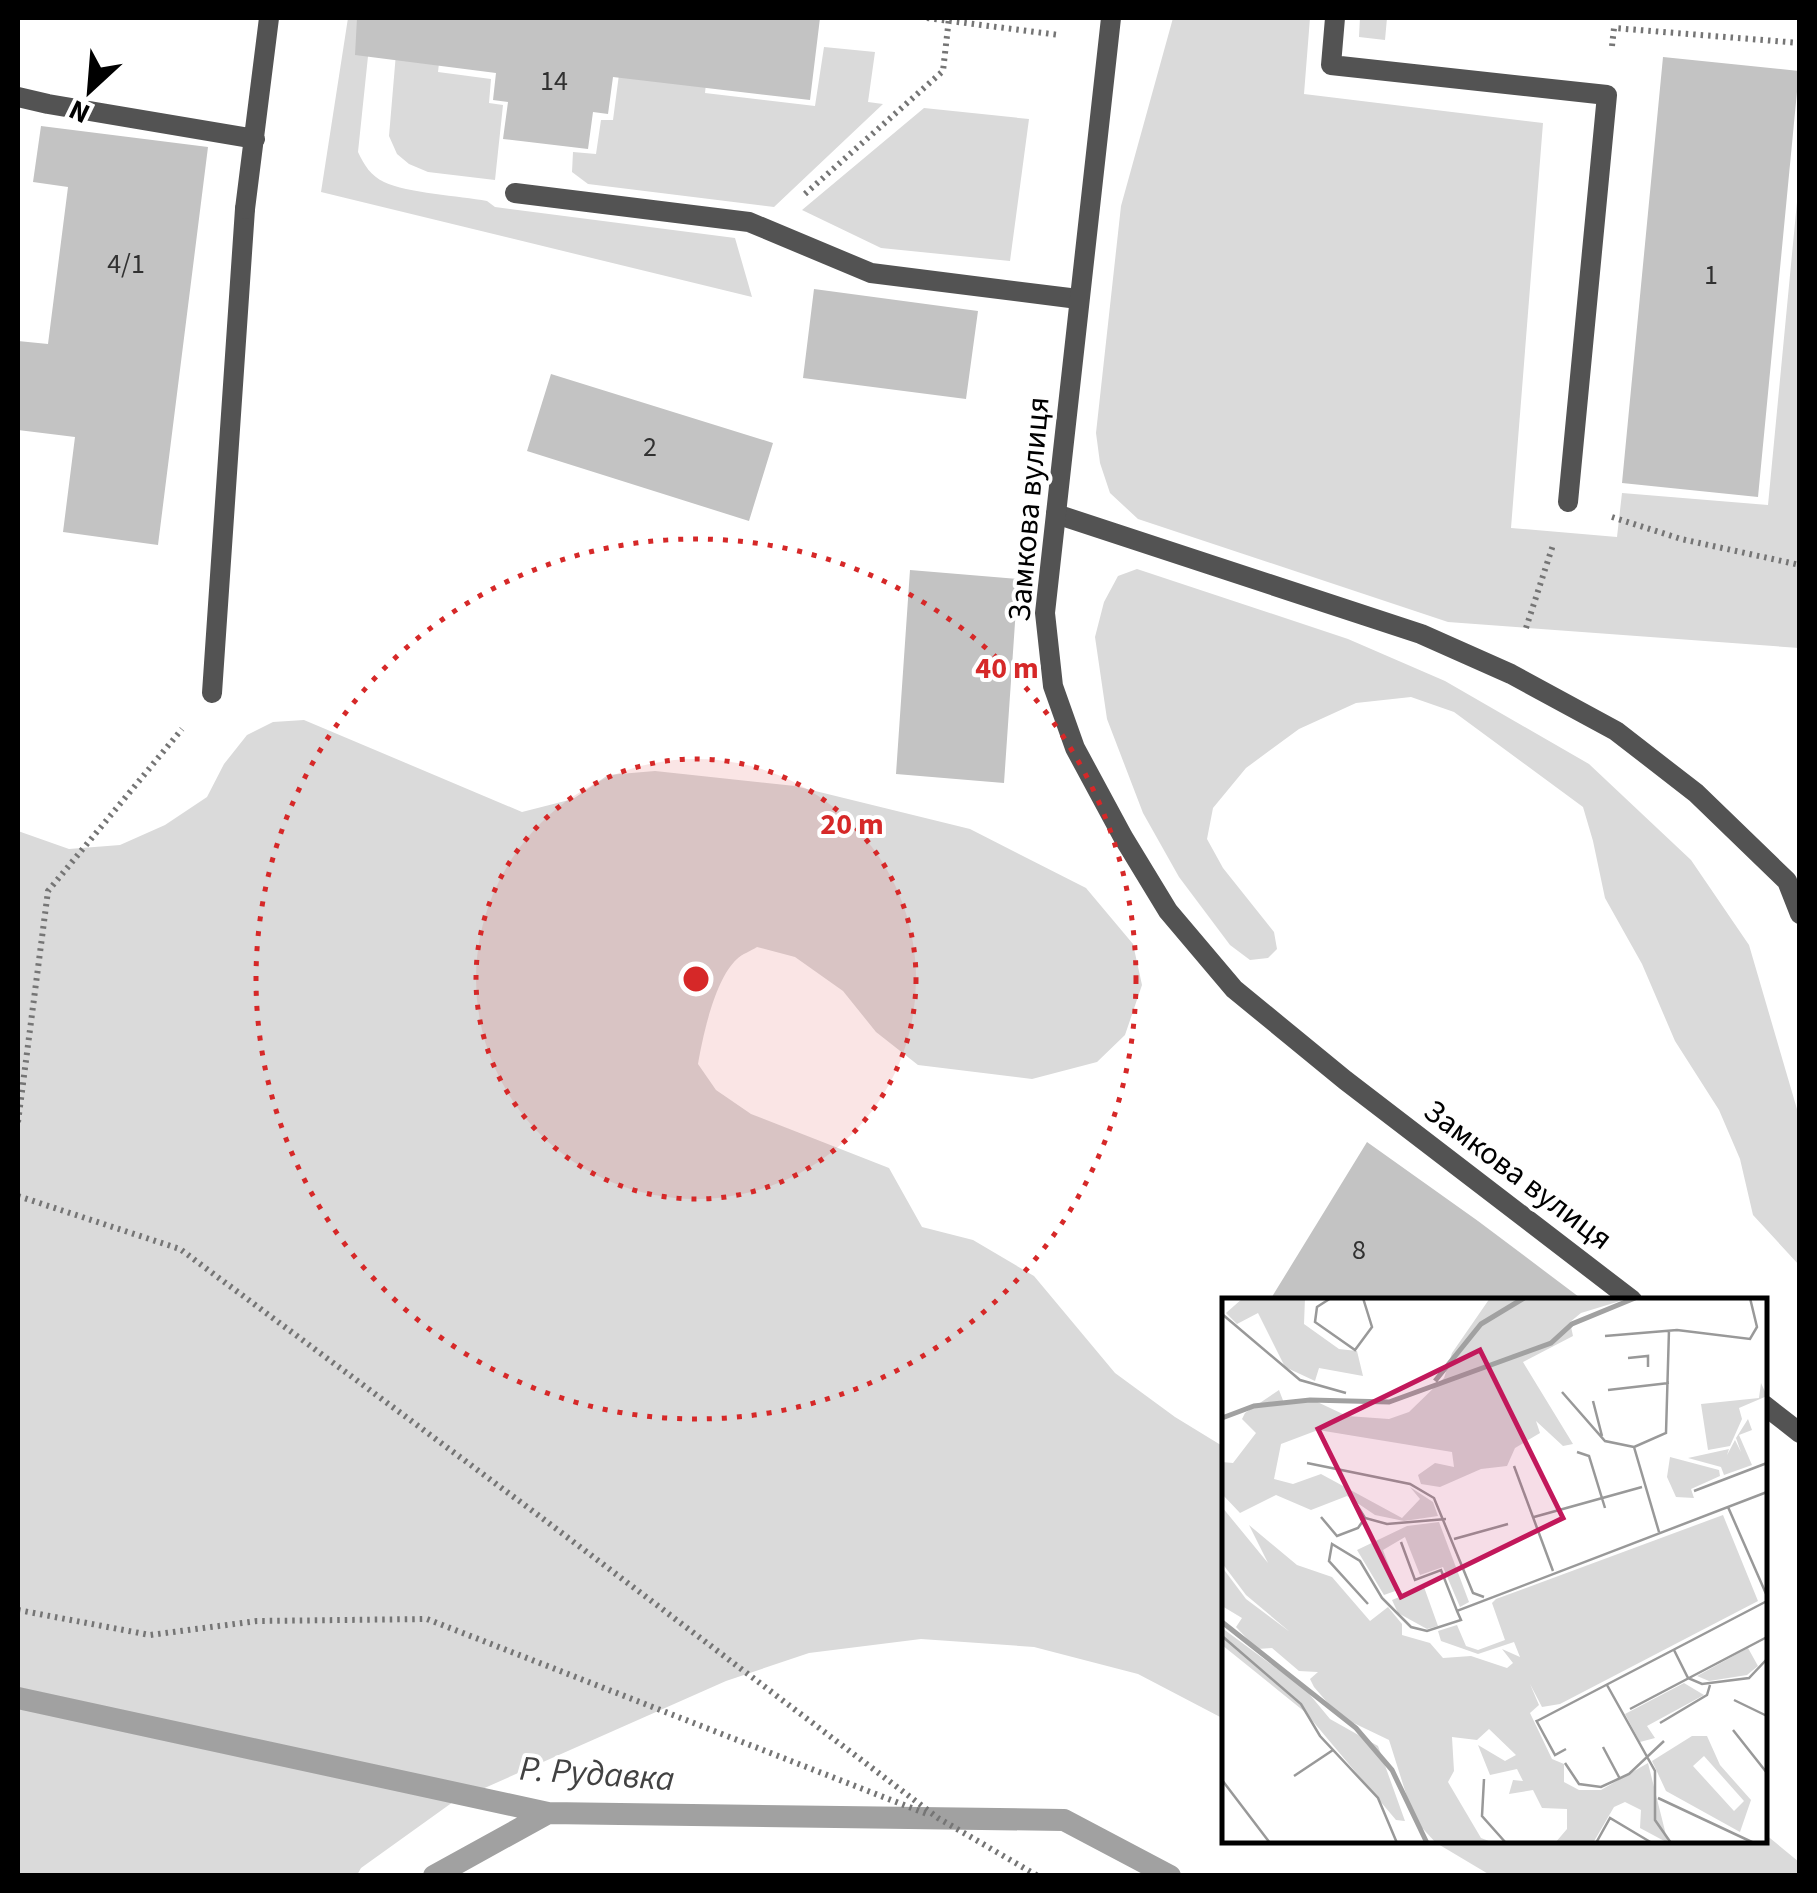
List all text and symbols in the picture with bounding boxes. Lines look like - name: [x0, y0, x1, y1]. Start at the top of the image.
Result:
- north arrow: [40, 40, 140, 140]
- house number: 14: [540, 61, 568, 101]
- text: N: [62, 90, 97, 134]
- house number: 4/1: [107, 244, 145, 284]
- house number: 1: [1704, 255, 1718, 295]
- street label: Замкова вулиця: [996, 395, 1062, 623]
- house number: 2: [643, 427, 657, 467]
- text: 40 m: [975, 647, 1039, 690]
- text: 20 m: [820, 803, 884, 846]
- centre of rings: [678, 961, 714, 997]
- street label: Замкова вулиця: [1414, 1089, 1622, 1261]
- house number: 8: [1352, 1230, 1366, 1270]
- inset map: [1222, 1298, 1767, 1843]
- water label: Р. Рудавка: [518, 1744, 676, 1804]

